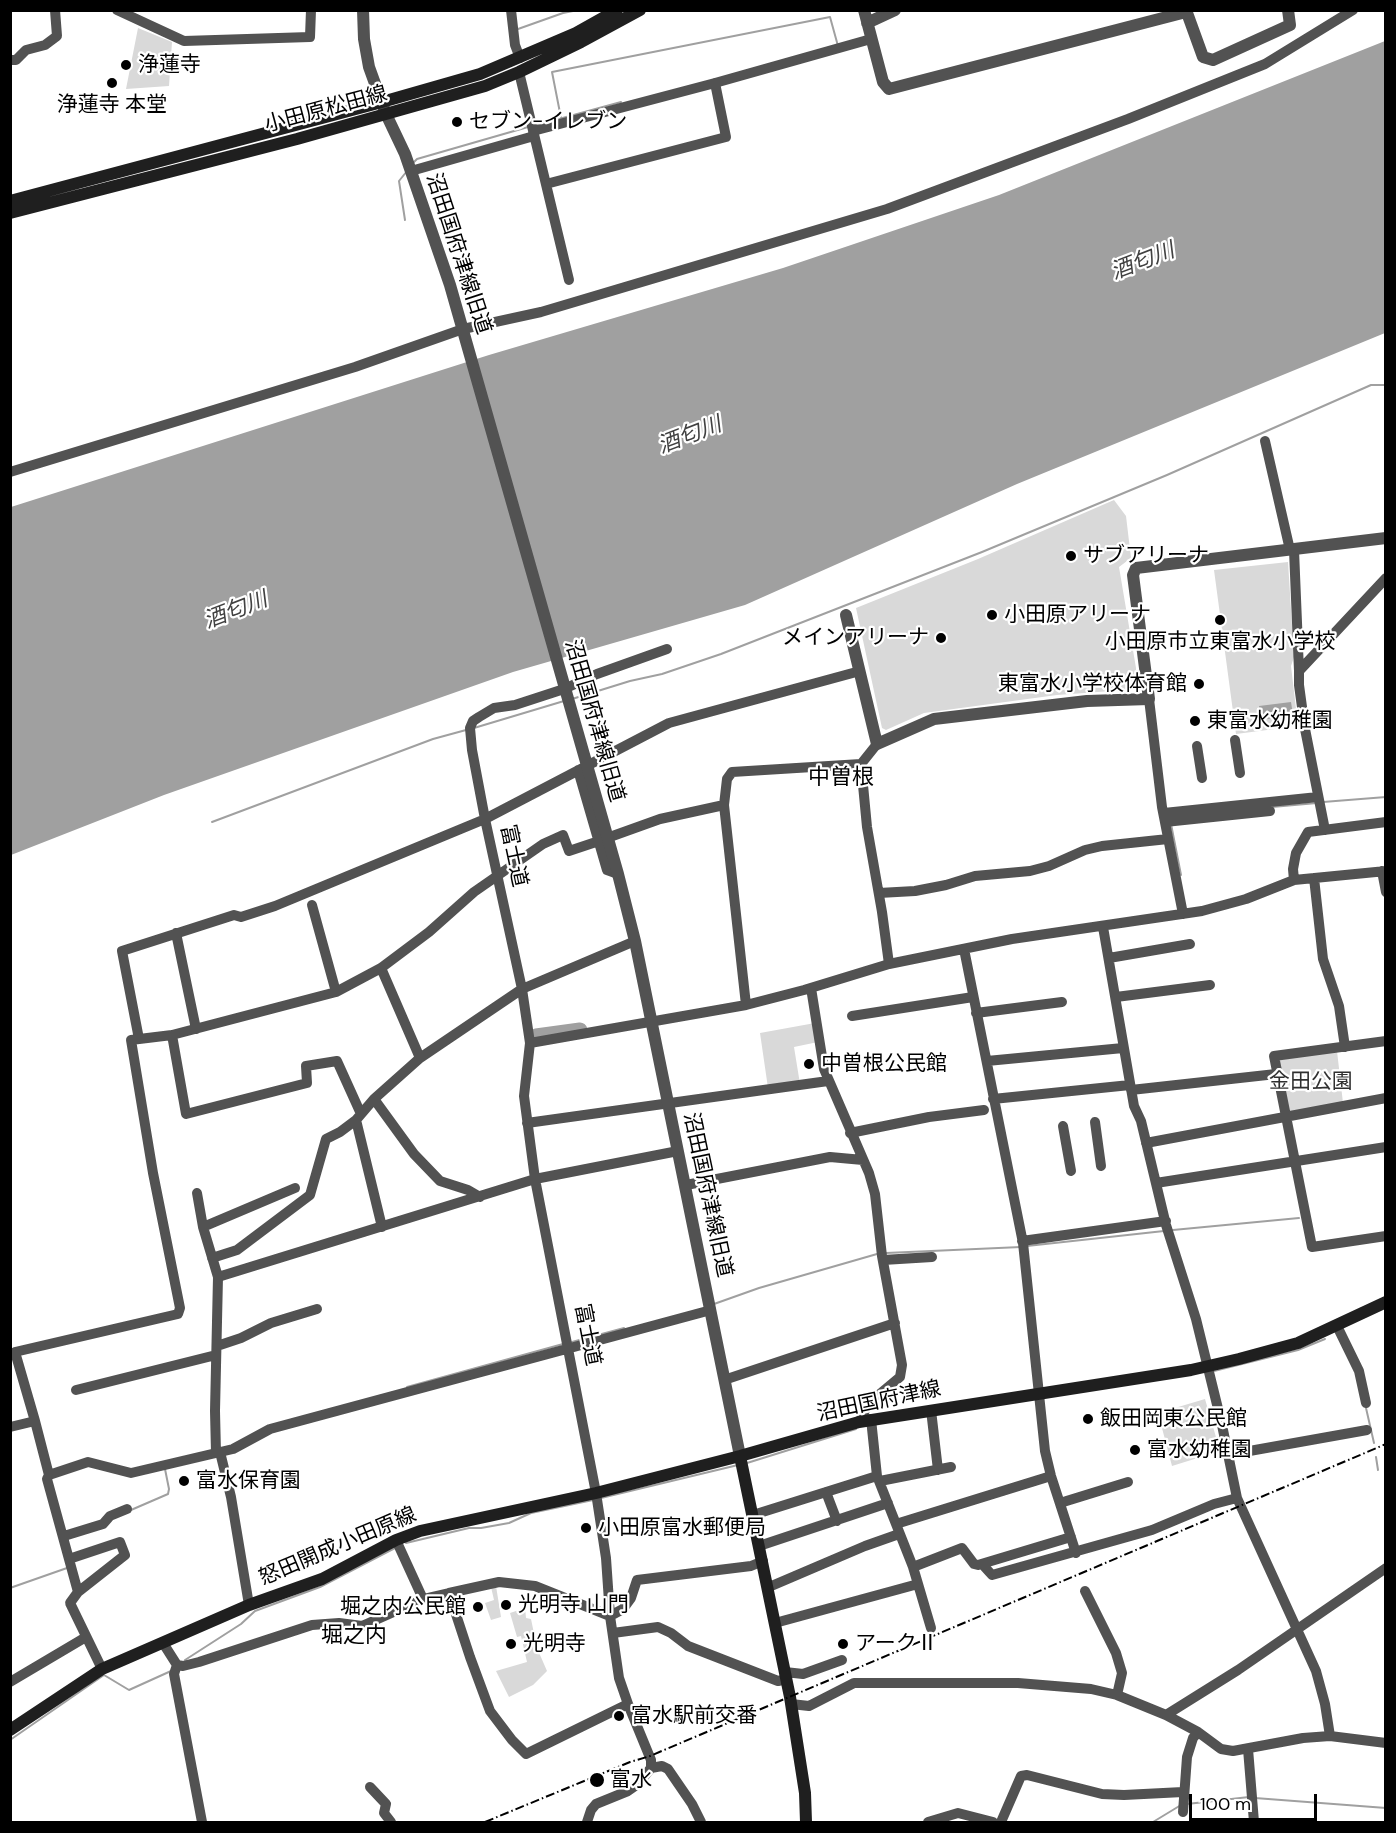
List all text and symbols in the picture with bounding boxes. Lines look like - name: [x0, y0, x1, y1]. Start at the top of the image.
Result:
- place label: 浄蓮寺: [138, 52, 201, 78]
- marker: 浄蓮寺: [119, 58, 133, 72]
- marker: 浄蓮寺 本堂: [105, 76, 119, 90]
- street label: 小田原松田線: [262, 82, 390, 138]
- place label: 浄蓮寺 本堂: [57, 92, 167, 118]
- place label: セブン-イレブン: [469, 109, 627, 135]
- marker: セブン-イレブン: [450, 115, 464, 129]
- street label: 沼田国府津線旧道: [420, 170, 496, 338]
- water label: 酒匂川: [1107, 238, 1179, 286]
- water label: 酒匂川: [654, 412, 726, 460]
- place label: サブアリーナ: [1083, 543, 1209, 569]
- marker: サブアリーナ: [1064, 549, 1078, 563]
- water label: 酒匂川: [200, 587, 272, 635]
- place label: 小田原アリーナ: [1004, 602, 1151, 628]
- marker: 小田原アリーナ: [985, 608, 999, 622]
- marker: 小田原市立東富水小学校: [1213, 613, 1227, 627]
- place label: メインアリーナ: [782, 625, 929, 651]
- place label: 小田原市立東富水小学校: [1105, 629, 1335, 655]
- marker: メインアリーナ: [934, 631, 948, 645]
- street label: 沼田国府津線旧道: [559, 637, 629, 805]
- place label: 東富水小学校体育館: [998, 671, 1187, 697]
- marker: 東富水小学校体育館: [1192, 677, 1206, 691]
- place label: 東富水幼稚園: [1207, 708, 1333, 734]
- marker: 東富水幼稚園: [1188, 714, 1202, 728]
- district label: 中曽根: [808, 765, 874, 791]
- street label: 富士道: [494, 823, 532, 889]
- place label: 中曽根公民館: [821, 1051, 947, 1077]
- marker: 中曽根公民館: [802, 1057, 816, 1071]
- park label: 金田公園: [1269, 1069, 1353, 1095]
- street label: 沼田国府津線旧道: [677, 1110, 737, 1280]
- street label: 富士道: [569, 1302, 605, 1368]
- street label: 沼田国府津線: [815, 1377, 943, 1427]
- place label: 飯田岡東公民館: [1100, 1406, 1247, 1432]
- marker: 飯田岡東公民館: [1081, 1412, 1095, 1426]
- place label: 富水幼稚園: [1147, 1437, 1252, 1463]
- marker: 富水幼稚園: [1128, 1443, 1142, 1457]
- place label: 富水保育園: [196, 1468, 301, 1494]
- marker: 富水保育園: [177, 1474, 191, 1488]
- street label: 怒田開成小田原線: [256, 1503, 420, 1591]
- place label: 小田原富水郵便局: [598, 1515, 766, 1541]
- marker: 小田原富水郵便局: [579, 1521, 593, 1535]
- place label: 光明寺 山門: [518, 1592, 629, 1618]
- place label: 堀之内公民館: [340, 1594, 466, 1620]
- marker: 光明寺 山門: [499, 1598, 513, 1612]
- marker: 堀之内公民館: [471, 1600, 485, 1614]
- district label: 堀之内: [321, 1623, 387, 1649]
- place label: 光明寺: [523, 1631, 586, 1657]
- place label: アークⅡ: [855, 1631, 938, 1657]
- marker: 光明寺: [504, 1637, 518, 1651]
- marker: アークⅡ: [836, 1637, 850, 1651]
- place label: 富水駅前交番: [631, 1703, 757, 1729]
- marker: 富水駅前交番: [612, 1709, 626, 1723]
- place label: 富水: [610, 1767, 652, 1793]
- marker: 富水: [588, 1771, 606, 1789]
- scale bar: [1192, 1782, 1320, 1820]
- text: 100 m: [1200, 1792, 1251, 1816]

